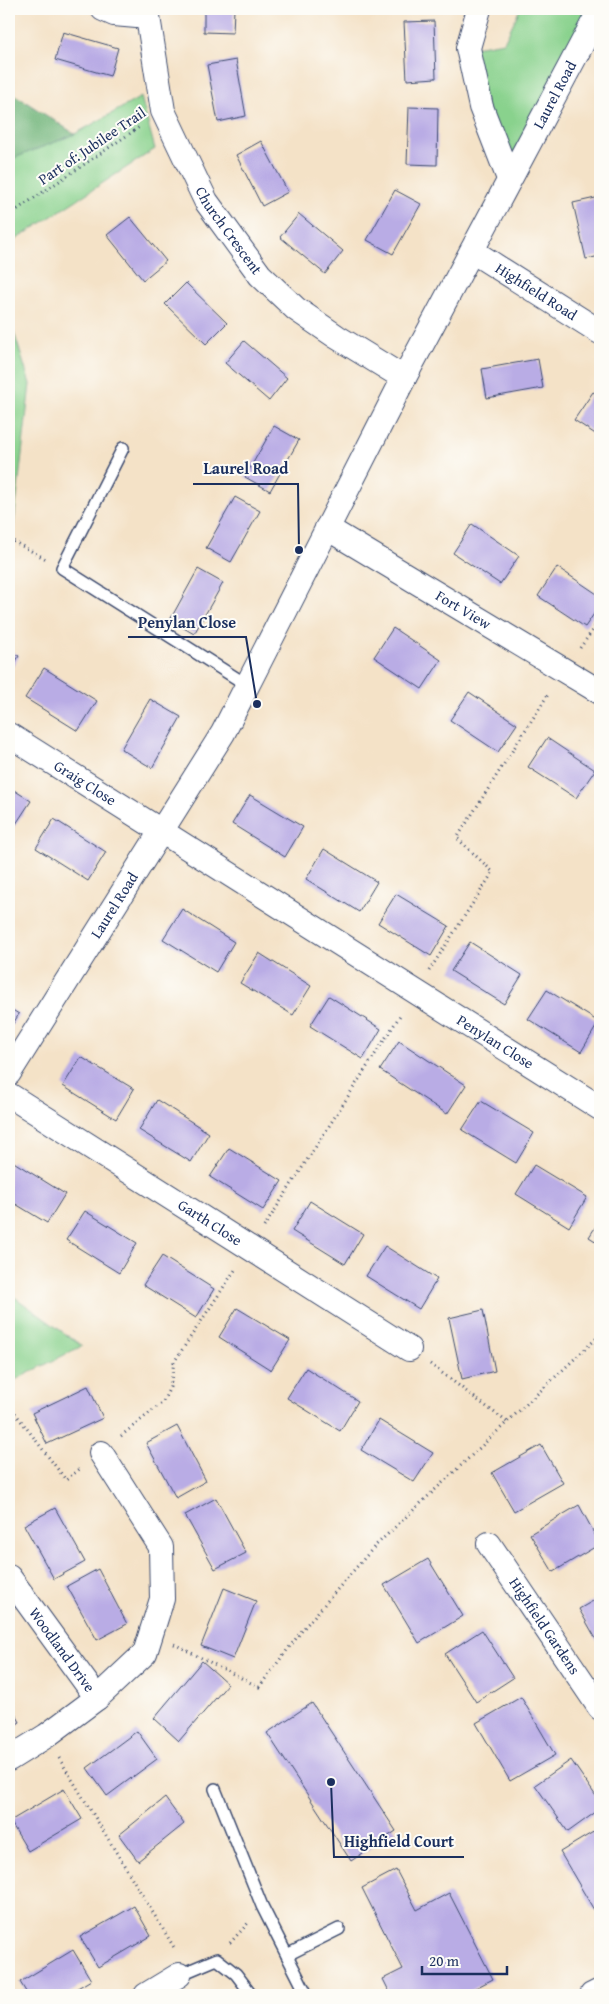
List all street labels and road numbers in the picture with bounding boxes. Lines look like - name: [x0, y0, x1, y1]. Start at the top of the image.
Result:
- street label: Laurel Road: [528, 57, 581, 132]
- street label: Part of: Jubilee Trail: [34, 102, 150, 189]
- street label: Church Crescent: [191, 183, 268, 279]
- street label: Highfield Road: [492, 257, 581, 325]
- street label: Fort View: [432, 585, 495, 634]
- street label: Graig Close: [50, 755, 121, 810]
- street label: Laurel Road: [85, 868, 143, 942]
- street label: Penylan Close: [453, 1009, 538, 1074]
- street label: Garth Close: [174, 1194, 246, 1250]
- street label: Highfield Gardens: [504, 1573, 585, 1678]
- street label: Woodland Drive: [24, 1603, 100, 1696]

